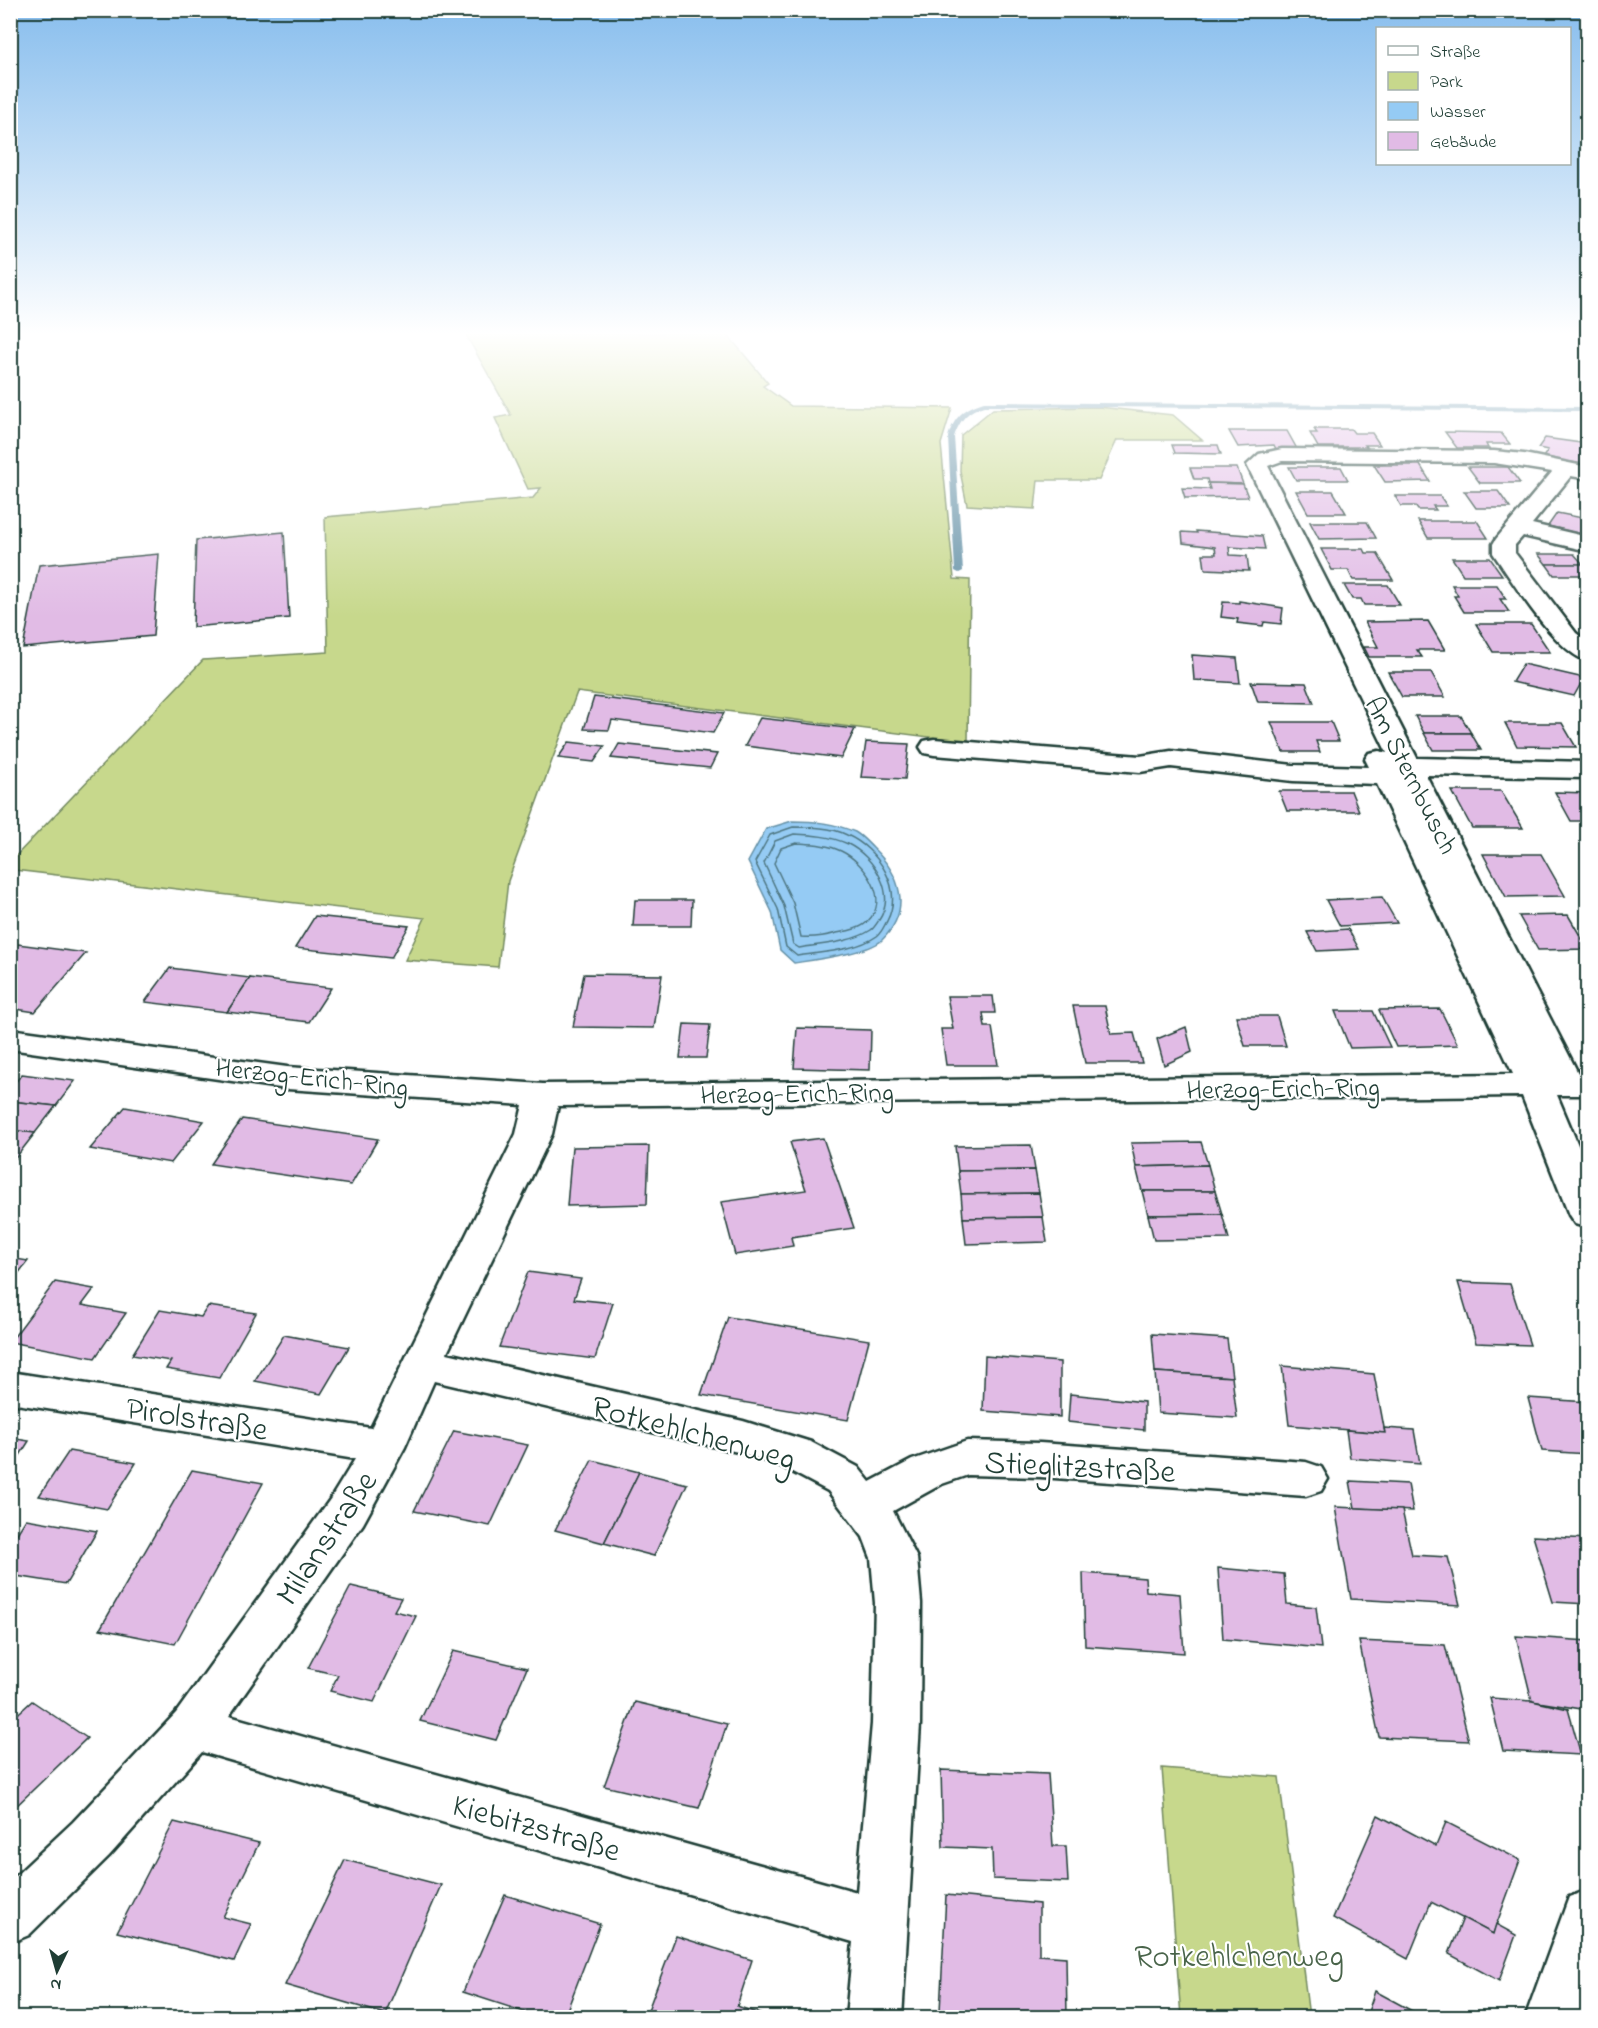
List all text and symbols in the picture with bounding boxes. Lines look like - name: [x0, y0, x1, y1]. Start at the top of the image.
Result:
- legend: [1376, 27, 1571, 165]
- text: Straße: [1430, 40, 1481, 66]
- text: Park: [1430, 70, 1463, 96]
- text: Wasser: [1430, 100, 1486, 126]
- text: Gebäude: [1430, 130, 1497, 156]
- street label: Am Sternbusch: [1353, 690, 1466, 862]
- street label: Herzog-Erich-Ring: [213, 1050, 410, 1109]
- street label: Herzog-Erich-Ring: [1186, 1069, 1380, 1112]
- street label: Herzog-Erich-Ring: [700, 1074, 894, 1117]
- street label: Rotkehlchenweg: [586, 1385, 800, 1485]
- street label: Pirolstraße: [122, 1386, 271, 1456]
- street label: Stieglitzstraße: [983, 1440, 1177, 1498]
- street label: Milanstraße: [265, 1462, 391, 1616]
- street label: Kiebitzstraße: [446, 1783, 626, 1877]
- park label: Rotkehlchenweg: [1134, 1934, 1344, 1982]
- north arrow: [27, 1941, 87, 2001]
- text: N: [49, 1972, 62, 1996]

